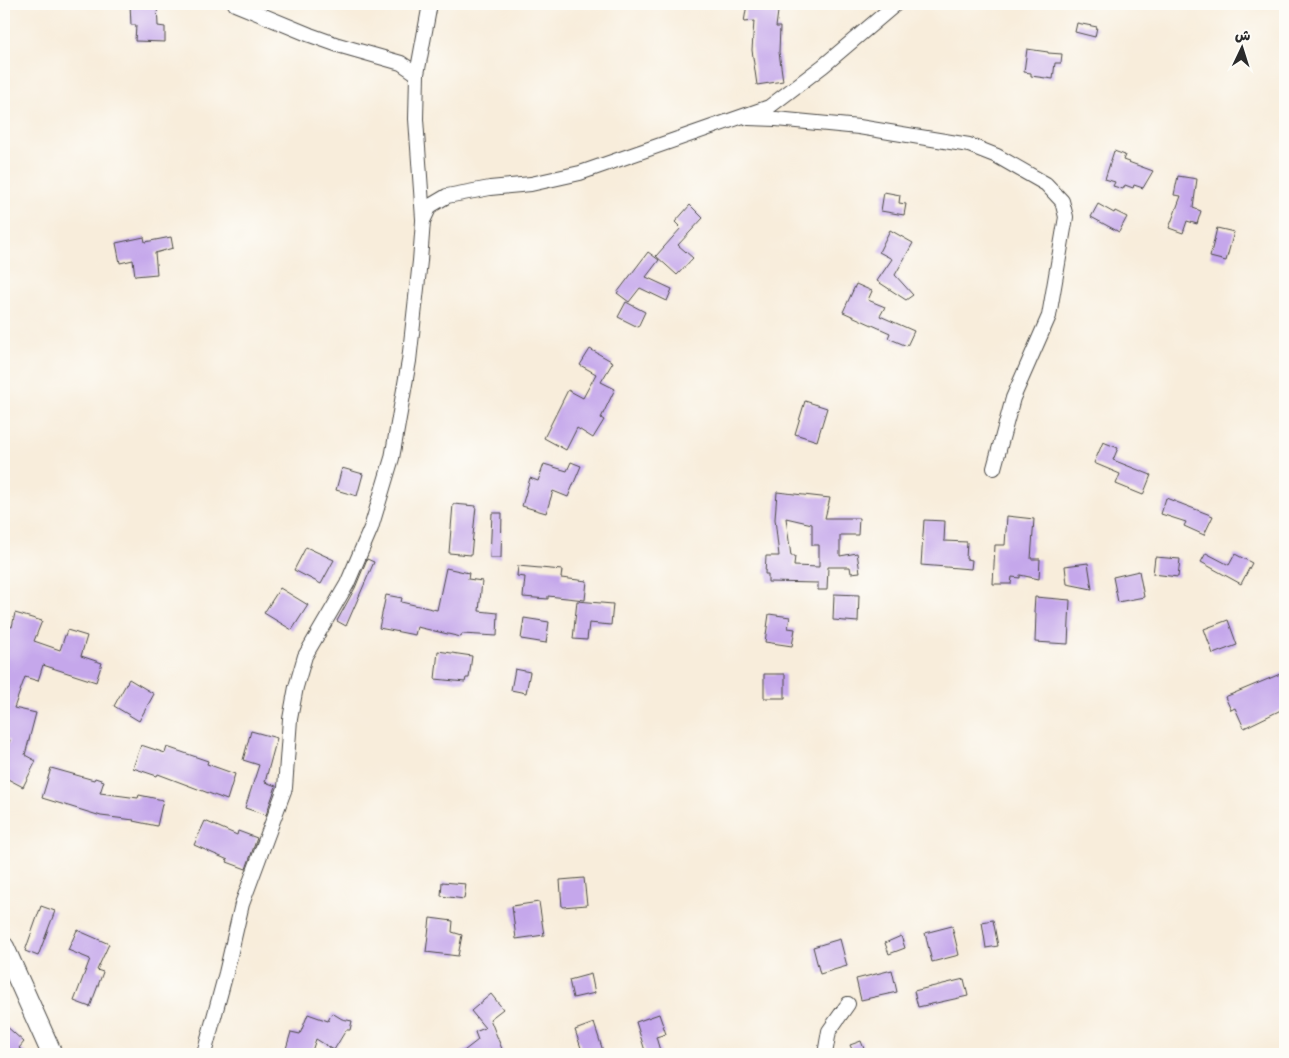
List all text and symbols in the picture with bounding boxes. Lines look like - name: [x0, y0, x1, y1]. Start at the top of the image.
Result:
- north arrow: [1216, 22, 1266, 72]
- text: ش: [1235, 26, 1251, 45]

